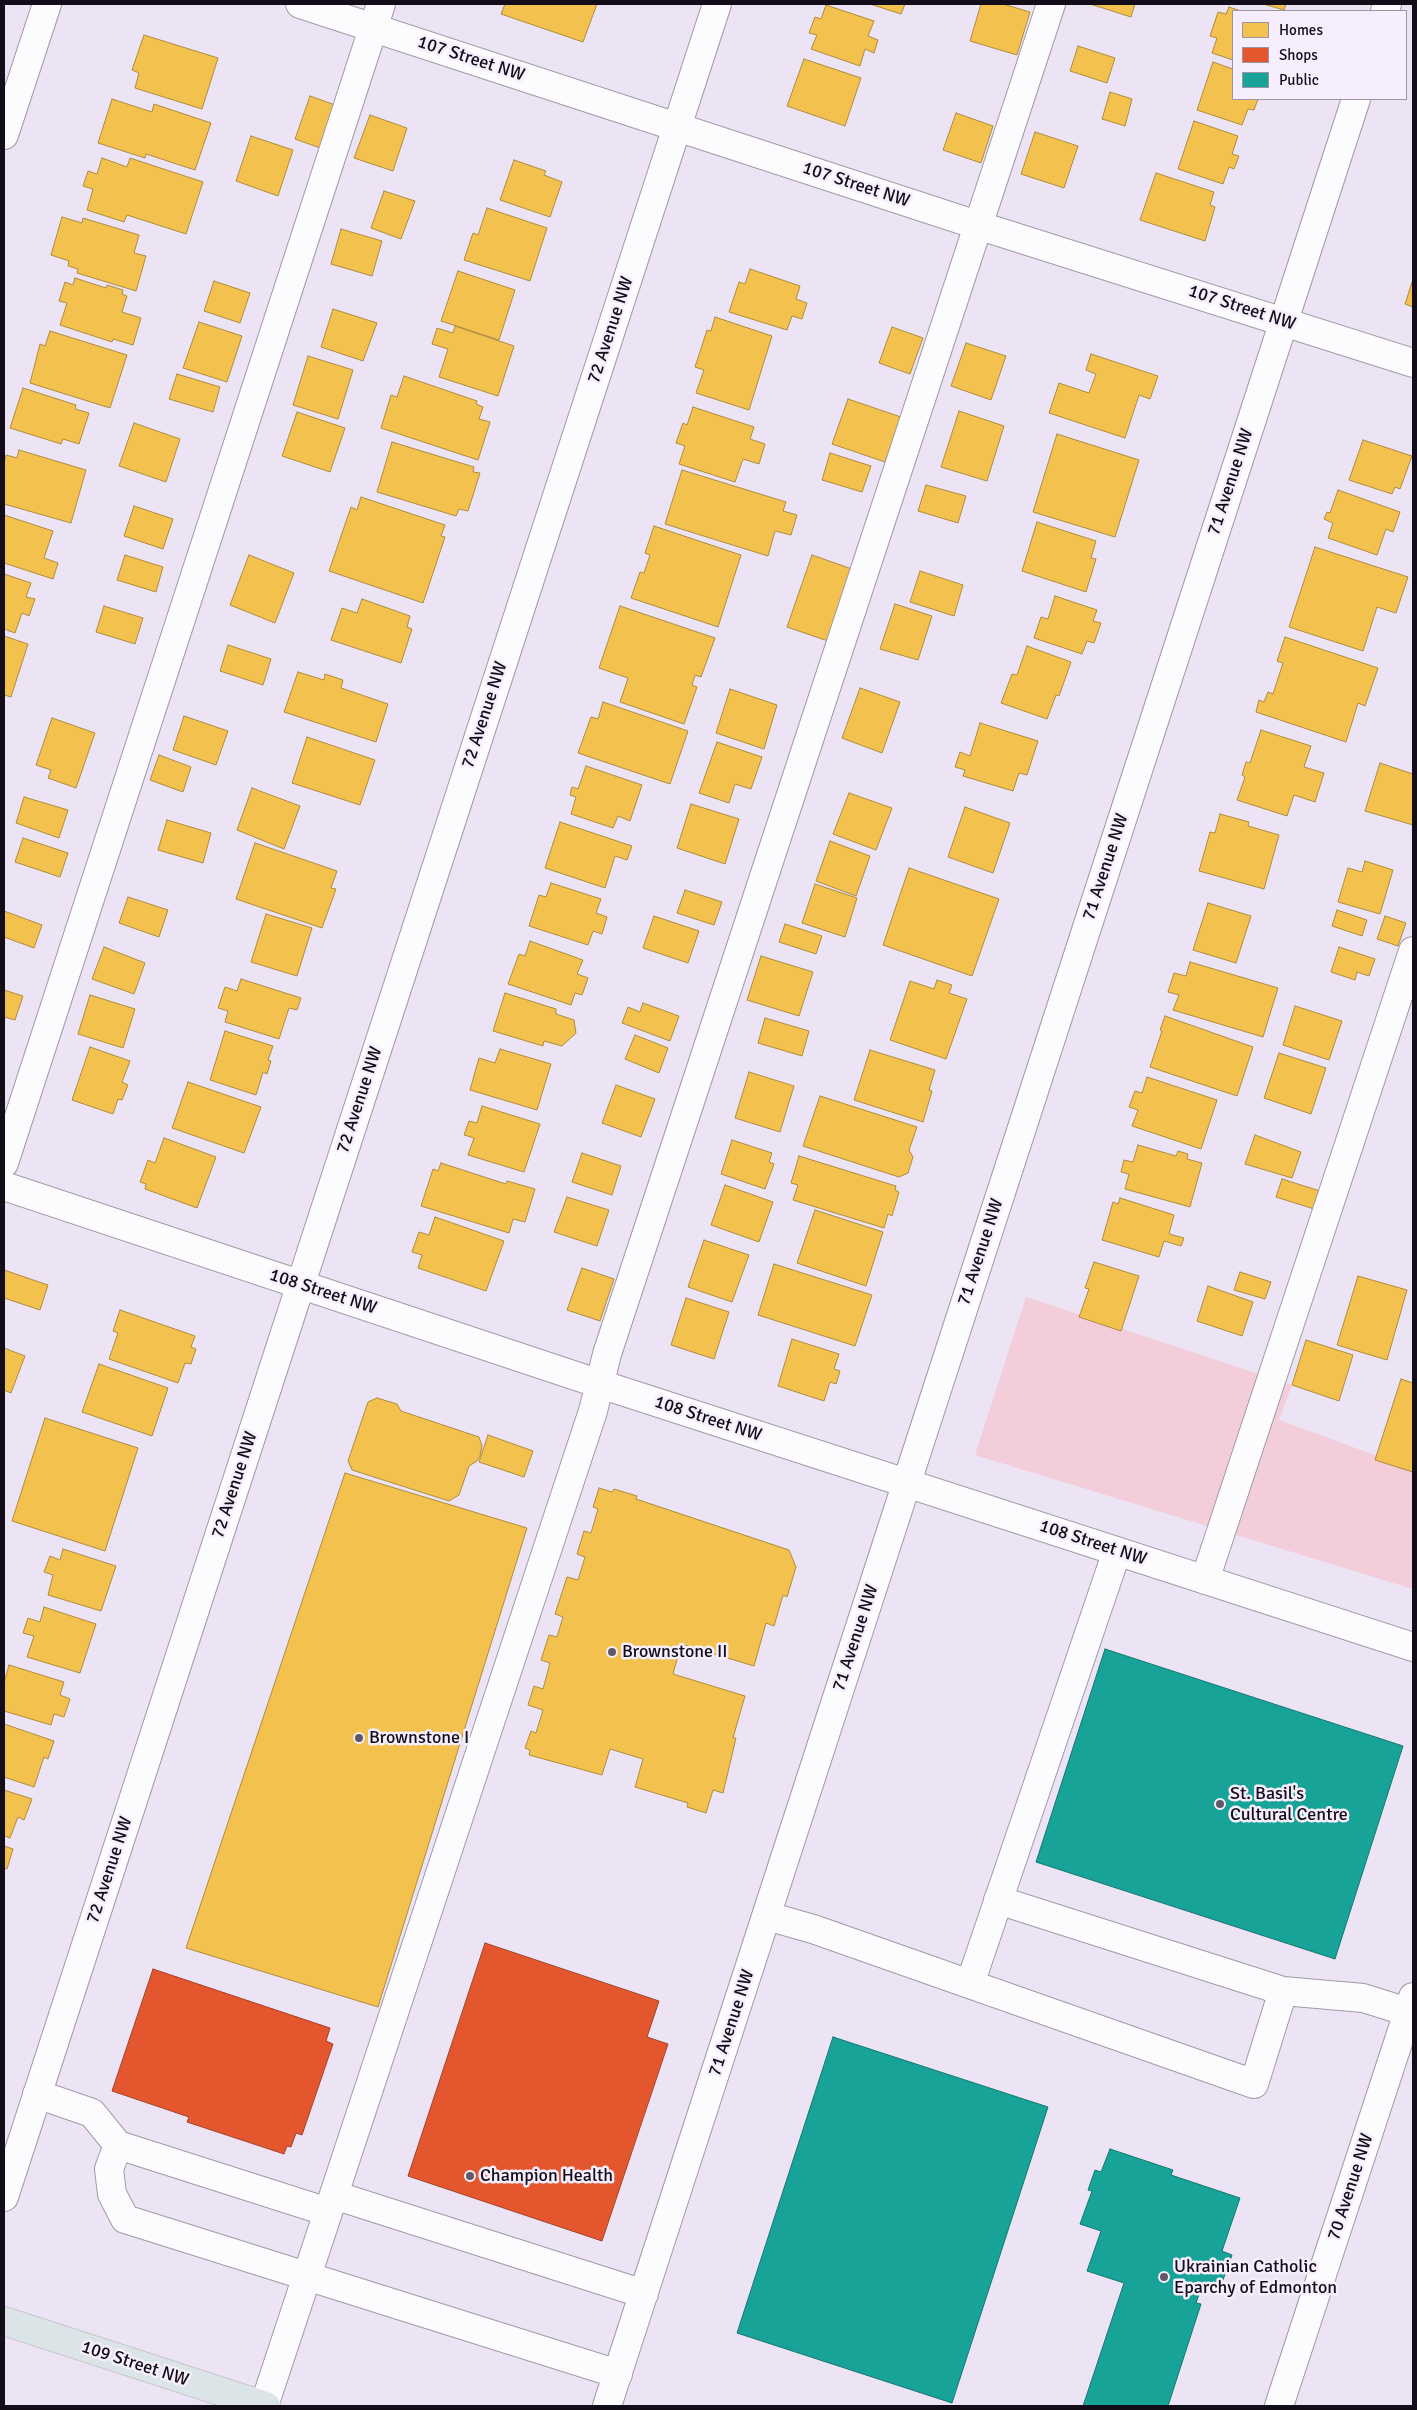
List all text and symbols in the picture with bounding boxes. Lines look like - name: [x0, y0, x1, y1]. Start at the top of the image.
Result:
- legend: [1232, 10, 1407, 100]
- text: Homes: [1279, 21, 1323, 39]
- street label: 107 Street NW: [415, 31, 527, 87]
- text: Shops: [1279, 46, 1318, 64]
- text: Public: [1279, 71, 1319, 89]
- street label: 107 Street NW: [800, 157, 912, 213]
- street label: 72 Avenue NW: [584, 274, 638, 386]
- street label: 107 Street NW: [1186, 280, 1298, 336]
- street label: 71 Avenue NW: [1204, 426, 1258, 538]
- street label: 72 Avenue NW: [458, 659, 512, 771]
- street label: 71 Avenue NW: [1079, 811, 1133, 923]
- street label: 72 Avenue NW: [333, 1044, 387, 1156]
- street label: 71 Avenue NW: [954, 1196, 1008, 1308]
- street label: 108 Street NW: [267, 1264, 379, 1320]
- street label: 108 Street NW: [652, 1391, 764, 1447]
- street label: 72 Avenue NW: [208, 1429, 262, 1541]
- street label: 108 Street NW: [1037, 1515, 1149, 1571]
- street label: 71 Avenue NW: [829, 1582, 883, 1694]
- place label: Brownstone II: [622, 1641, 728, 1663]
- marker: Brownstone II: [606, 1646, 618, 1658]
- place label: Brownstone I: [369, 1727, 469, 1749]
- marker: Brownstone I: [353, 1732, 365, 1744]
- place label: St. Basil's Cultural Centre: [1230, 1783, 1348, 1826]
- marker: St. Basil's Cultural Centre: [1214, 1798, 1226, 1810]
- street label: 72 Avenue NW: [83, 1814, 137, 1926]
- street label: 71 Avenue NW: [705, 1967, 759, 2079]
- street label: 70 Avenue NW: [1324, 2131, 1378, 2243]
- place label: Champion Health: [480, 2165, 613, 2187]
- marker: Champion Health: [464, 2170, 476, 2182]
- place label: Ukrainian Catholic Eparchy of Edmonton: [1174, 2256, 1337, 2298]
- marker: Ukrainian Catholic Eparchy of Edmonton: [1158, 2271, 1170, 2283]
- street label: 109 Street NW: [79, 2336, 191, 2392]

